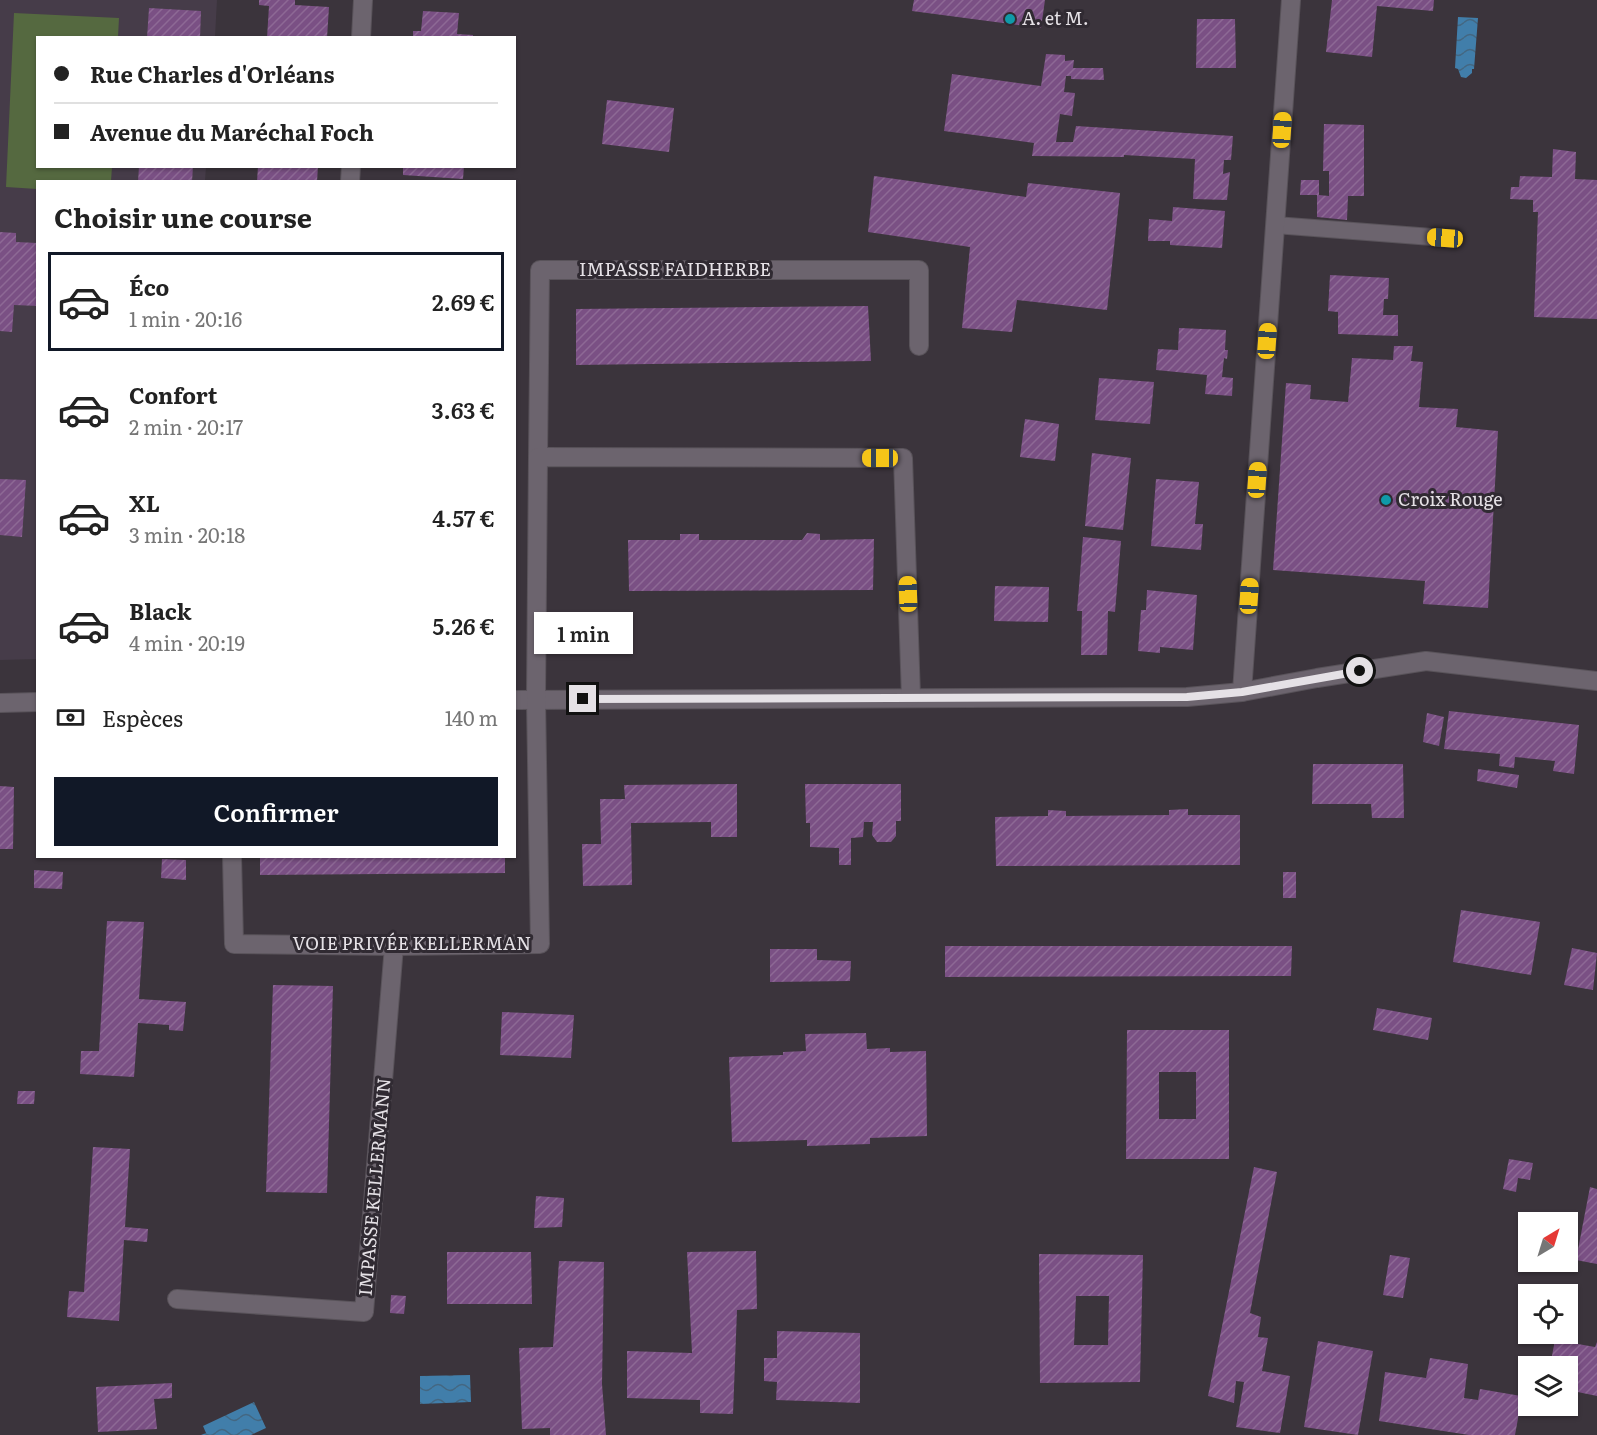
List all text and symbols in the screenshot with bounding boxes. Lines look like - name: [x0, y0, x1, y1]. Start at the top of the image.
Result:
- place label: A. et M.: [1022, 4, 1089, 31]
- marker: A. et M.: [1003, 12, 1017, 26]
- text: Rue Charles d'Orléans: [90, 57, 334, 90]
- car: [1272, 111, 1292, 149]
- text: Avenue du Maréchal Foch: [90, 115, 374, 148]
- text: Choisir une course: [54, 196, 312, 236]
- car: [1426, 228, 1464, 248]
- street label: IMPASSE FAIDHERBE: [579, 255, 771, 282]
- text: Éco: [129, 270, 169, 303]
- icon: car: [57, 275, 111, 329]
- text: 2.69 €: [432, 285, 495, 318]
- text: 1 min · 20:16: [129, 303, 242, 333]
- car: [1257, 322, 1277, 360]
- text: Confort: [129, 378, 217, 411]
- icon: car: [57, 383, 111, 437]
- text: 3.63 €: [431, 393, 495, 426]
- text: 2 min · 20:17: [129, 411, 243, 441]
- car: [862, 449, 898, 467]
- car: [1247, 461, 1267, 499]
- place label: Croix Rouge: [1398, 485, 1503, 512]
- text: XL: [129, 486, 160, 519]
- icon: car: [57, 491, 111, 545]
- marker: Croix Rouge: [1379, 493, 1393, 507]
- text: 4.57 €: [432, 501, 495, 534]
- text: 3 min · 20:18: [129, 519, 245, 549]
- car: [898, 576, 918, 612]
- car: [1239, 577, 1259, 615]
- text: Black: [129, 594, 191, 627]
- icon: car: [57, 599, 111, 653]
- text: 5.26 €: [432, 609, 495, 642]
- callout: 1 min: [534, 612, 632, 654]
- text: 1 min: [557, 618, 610, 648]
- text: 4 min · 20:19: [129, 627, 245, 657]
- route start: [1346, 657, 1373, 684]
- route end: [569, 685, 596, 712]
- icon: cash: [54, 701, 87, 734]
- text: Espèces: [102, 701, 183, 734]
- text: 140 m: [445, 702, 498, 732]
- button: Confirmer: [54, 777, 498, 846]
- street label: VOIE PRIVÉE KELLERMAN: [293, 929, 531, 956]
- street label: IMPASSE KELLERMANN: [351, 1077, 396, 1297]
- north arrow: [1518, 1212, 1578, 1272]
- map controls: [1518, 1212, 1578, 1416]
- button: locate: [1518, 1284, 1578, 1344]
- button: layers: [1518, 1356, 1578, 1416]

